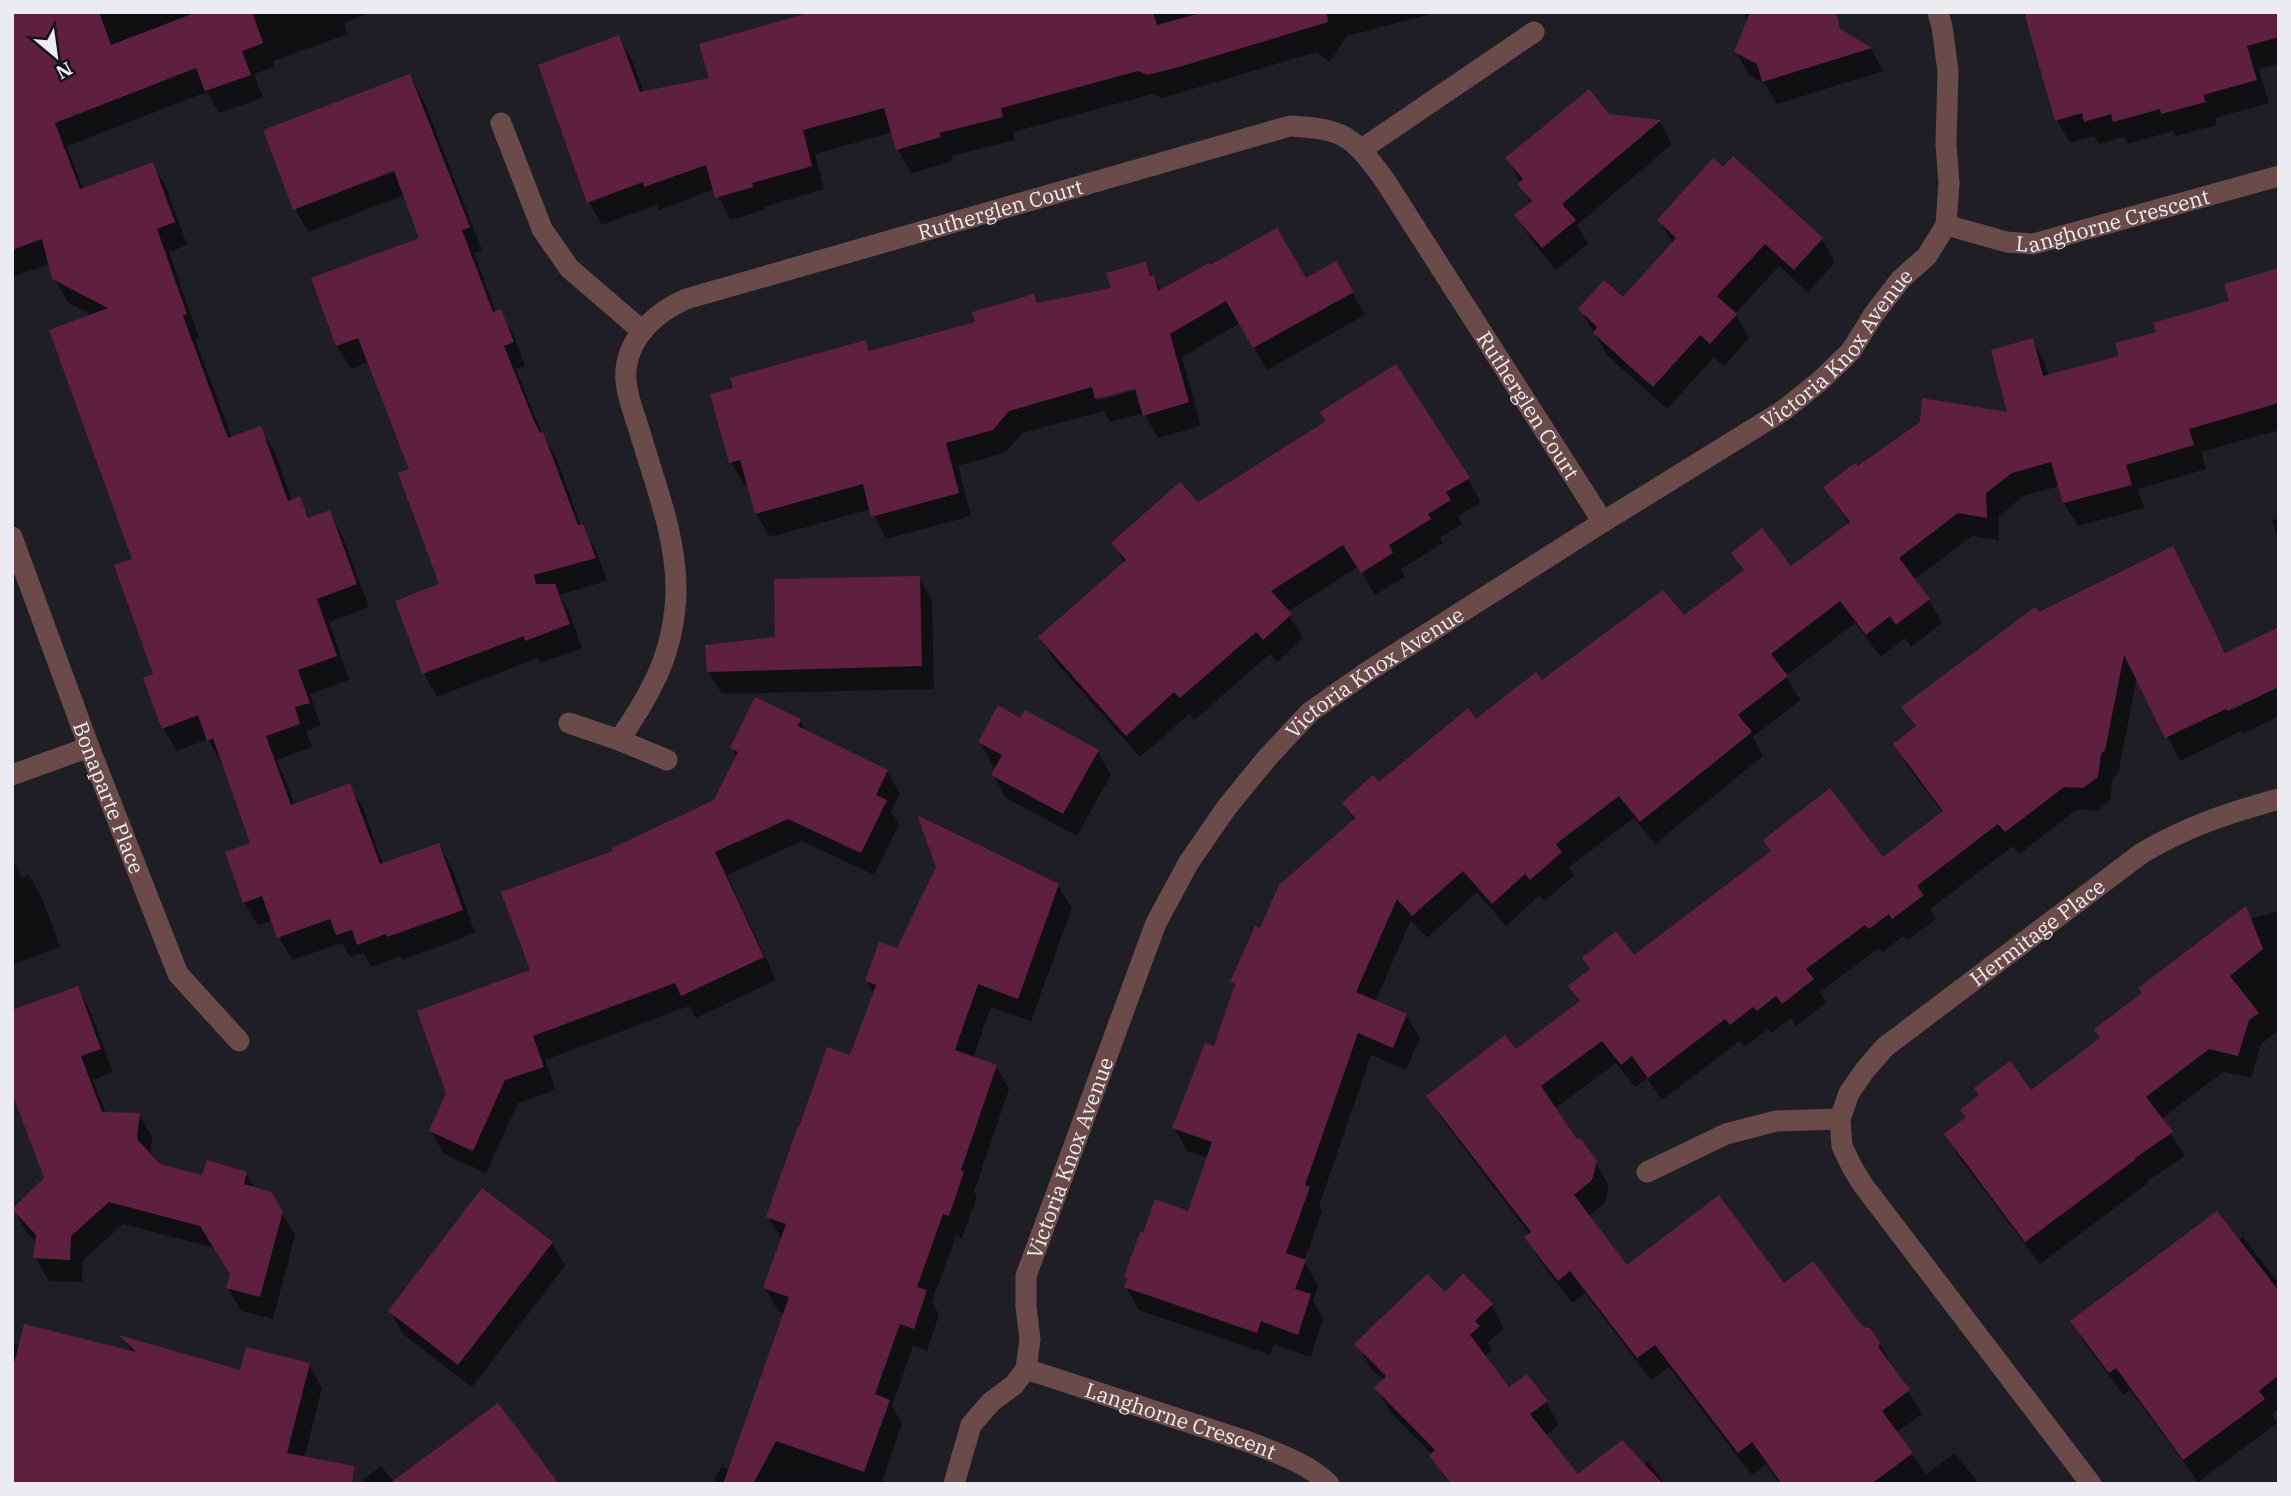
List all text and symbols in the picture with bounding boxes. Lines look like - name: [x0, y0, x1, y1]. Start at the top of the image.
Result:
- north arrow: [21, 21, 91, 91]
- text: N: [52, 57, 77, 85]
- street label: Rutherglen Court: [914, 172, 1086, 246]
- street label: Langhorne Crescent: [2015, 182, 2213, 259]
- street label: Victoria Knox Avenue: [1755, 262, 1918, 435]
- street label: Rutherglen Court: [1471, 326, 1586, 485]
- street label: Victoria Knox Avenue: [1279, 600, 1469, 744]
- street label: Bonaparte Place: [67, 717, 151, 878]
- street label: Hermitage Place: [1964, 872, 2110, 992]
- street label: Victoria Knox Avenue: [1020, 1053, 1119, 1262]
- street label: Langhorne Crescent: [1082, 1375, 1280, 1465]

